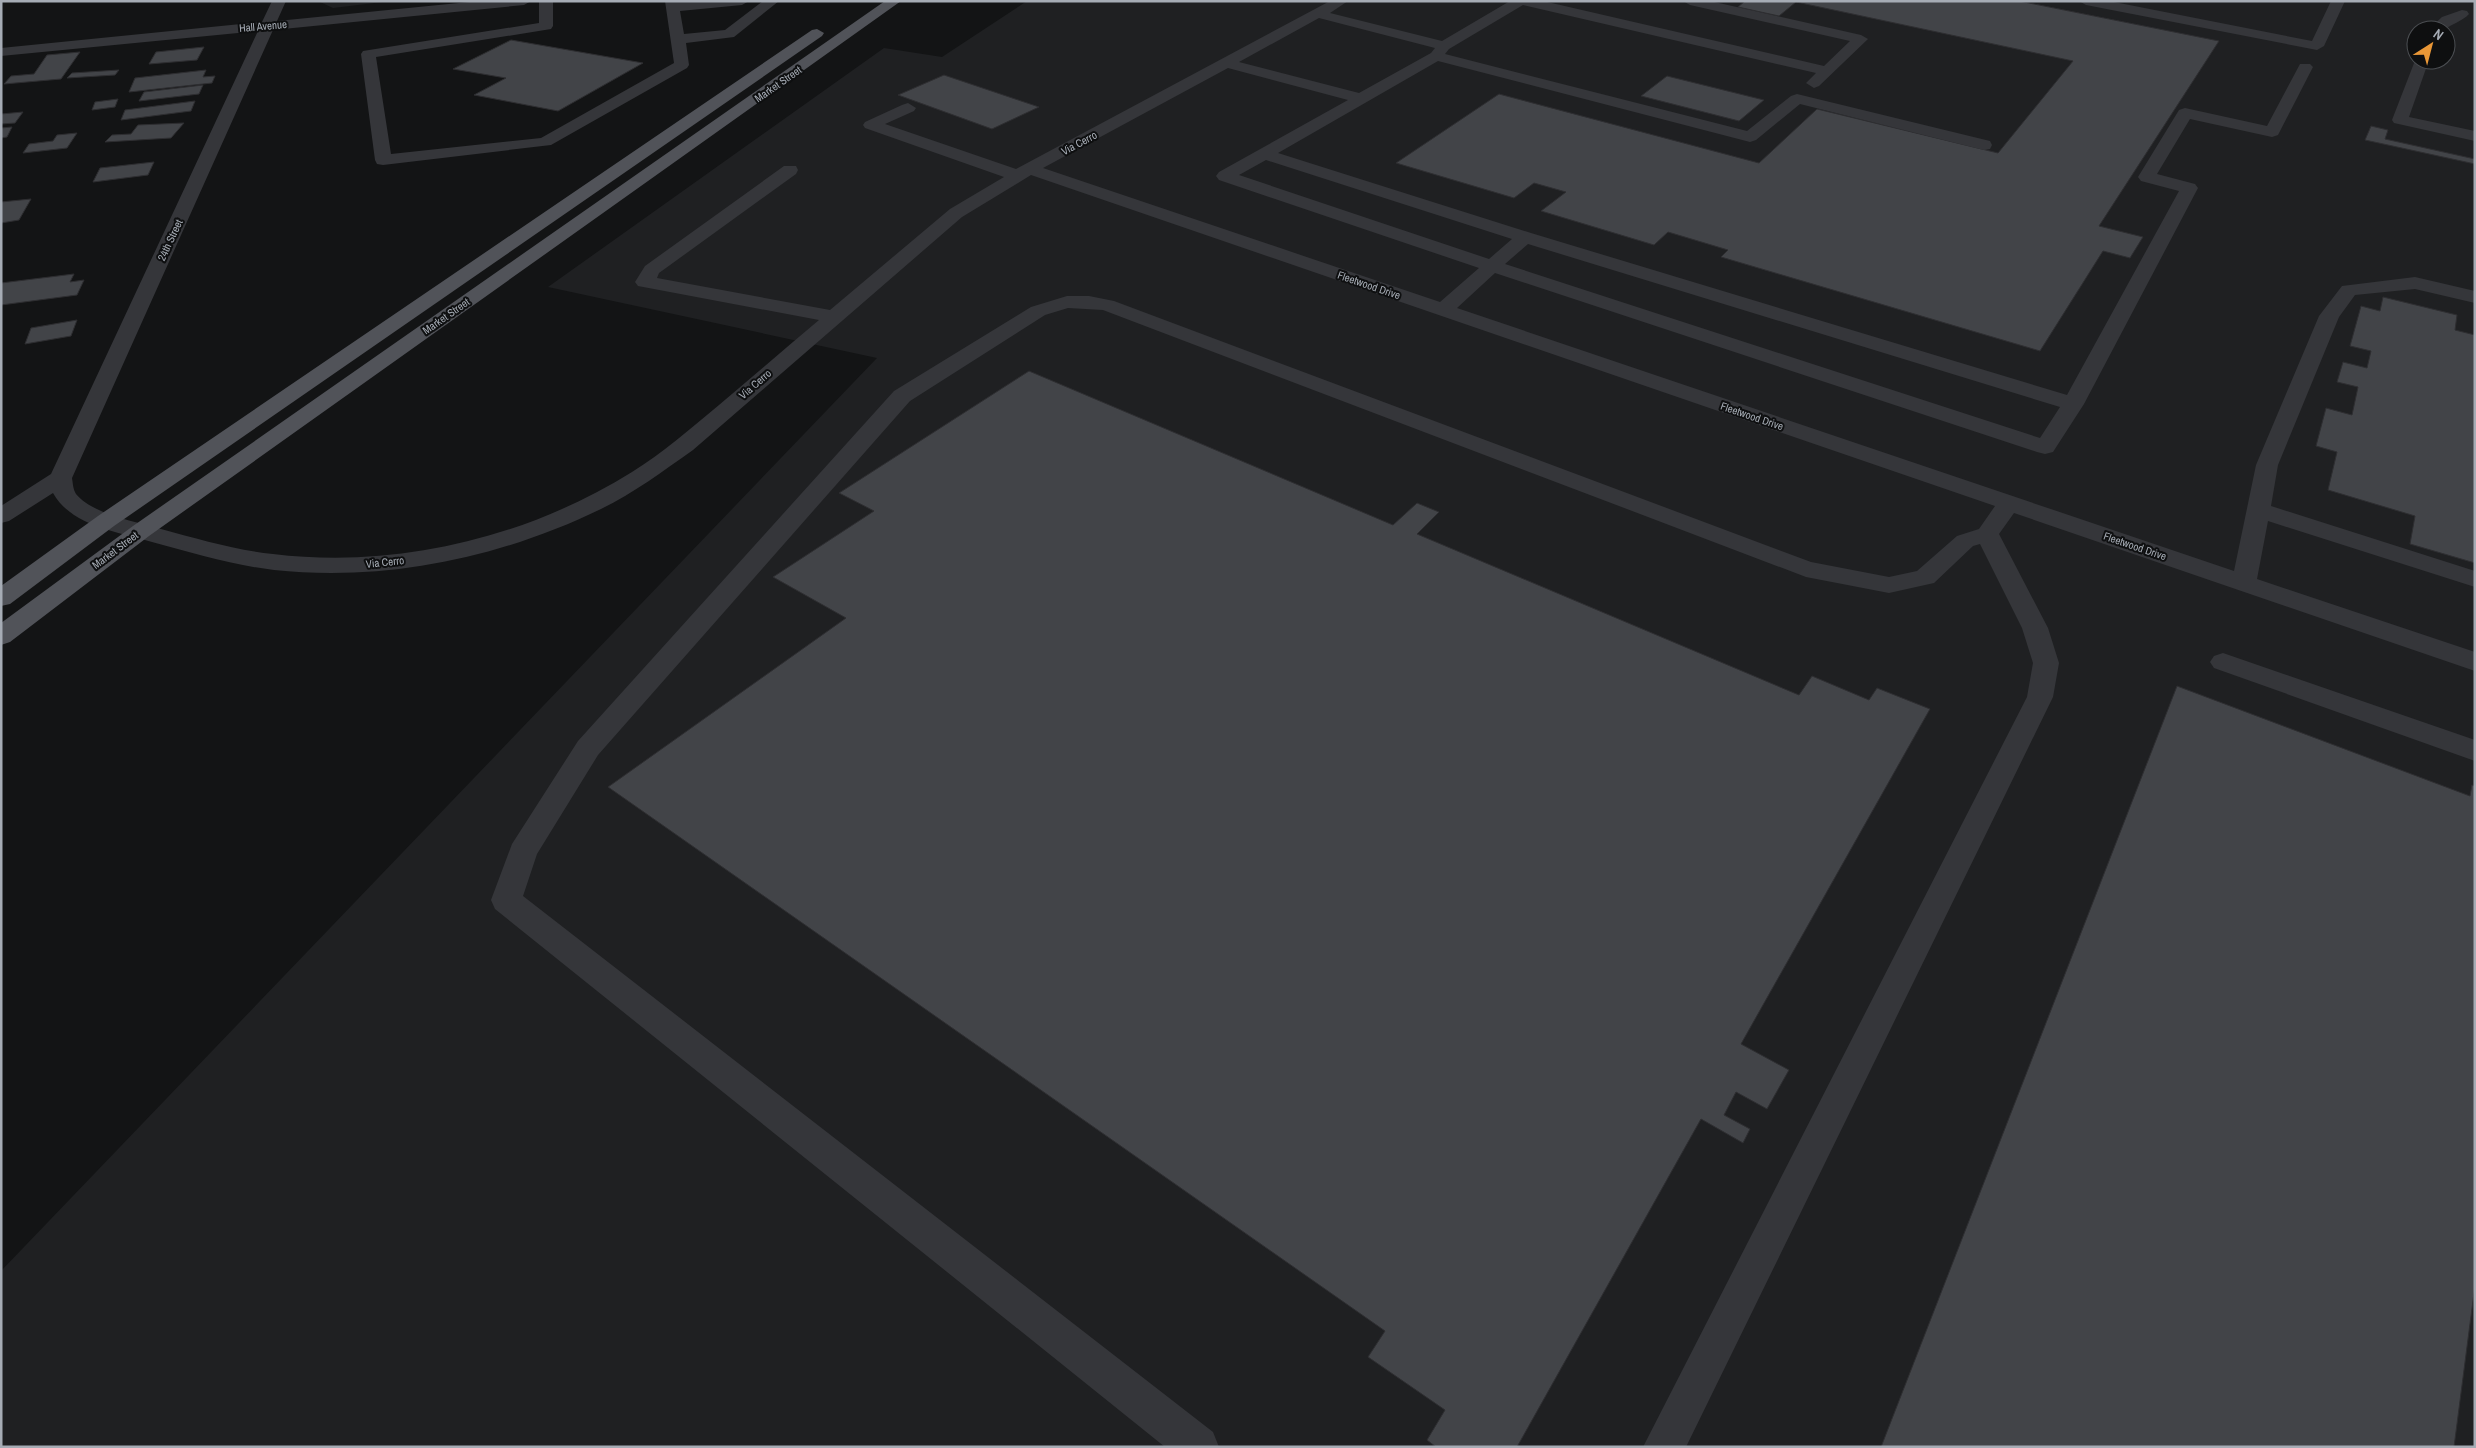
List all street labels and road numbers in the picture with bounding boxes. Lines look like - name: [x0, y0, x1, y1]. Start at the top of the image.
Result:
- street label: Hall Avenue: [238, 17, 288, 35]
- street label: Market Street: [752, 62, 805, 105]
- street label: Via Cerro: [1059, 128, 1099, 158]
- street label: 24th Street: [154, 217, 186, 263]
- street label: Fleetwood Drive: [1336, 268, 1402, 302]
- street label: Market Street: [420, 294, 473, 337]
- street label: Via Cerro: [736, 366, 774, 402]
- street label: Fleetwood Drive: [1719, 399, 1785, 433]
- street label: Market Street: [89, 528, 141, 572]
- street label: Fleetwood Drive: [2102, 529, 2168, 563]
- street label: Via Cerro: [365, 553, 405, 571]

